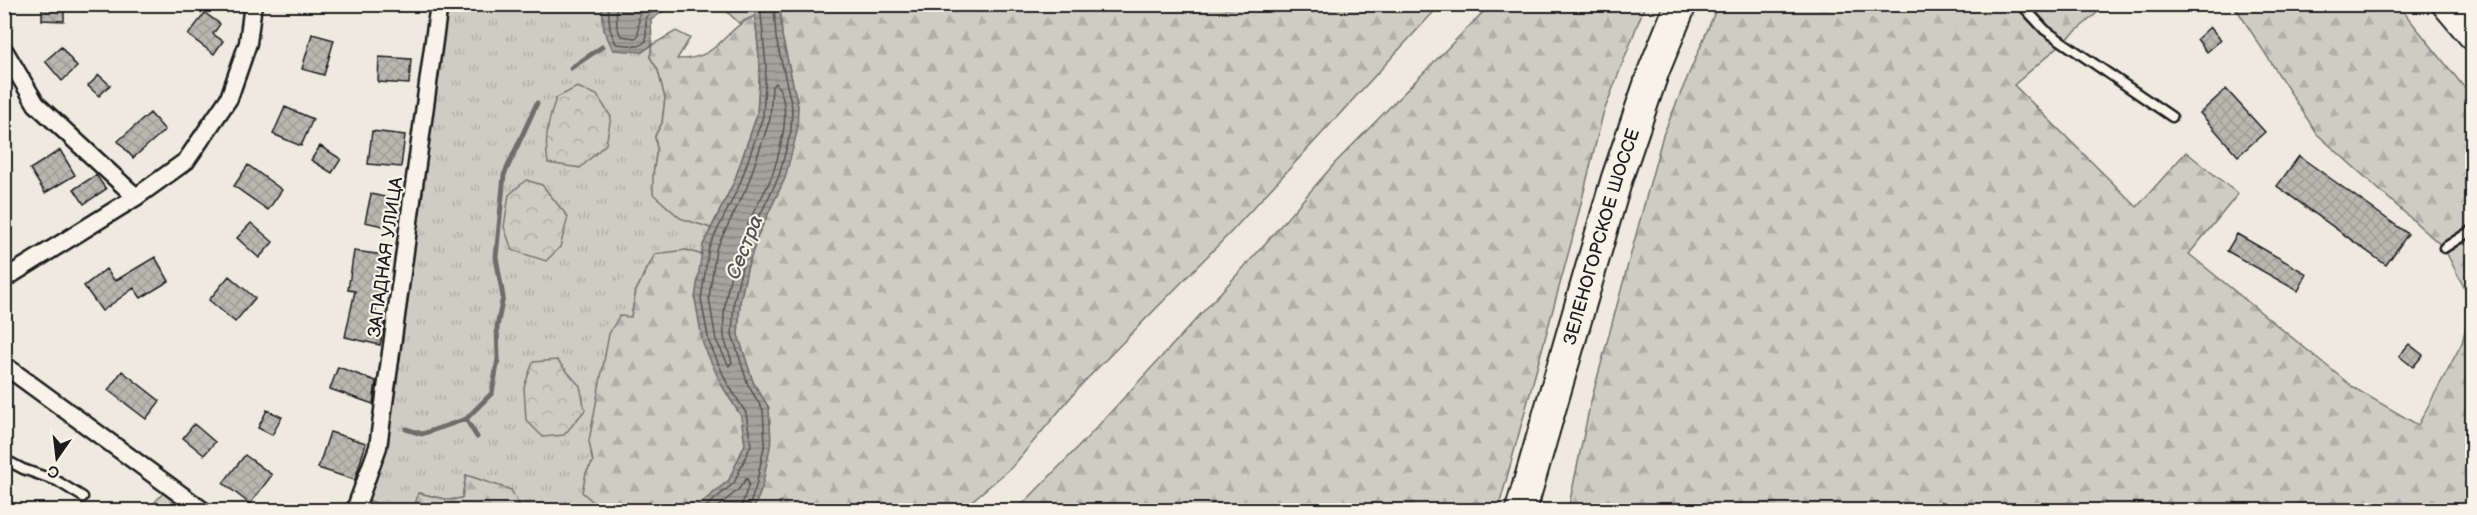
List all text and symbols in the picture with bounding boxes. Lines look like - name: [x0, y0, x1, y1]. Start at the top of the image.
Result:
- street label: ЗЕЛЕНОГОРСКОЕ ШОССЕ: [1559, 126, 1644, 347]
- street label: ЗАПАДНАЯ УЛИЦА: [364, 176, 407, 339]
- water label: Сестра: [721, 212, 769, 283]
- north arrow: [27, 428, 87, 488]
- text: С: [46, 461, 61, 482]

